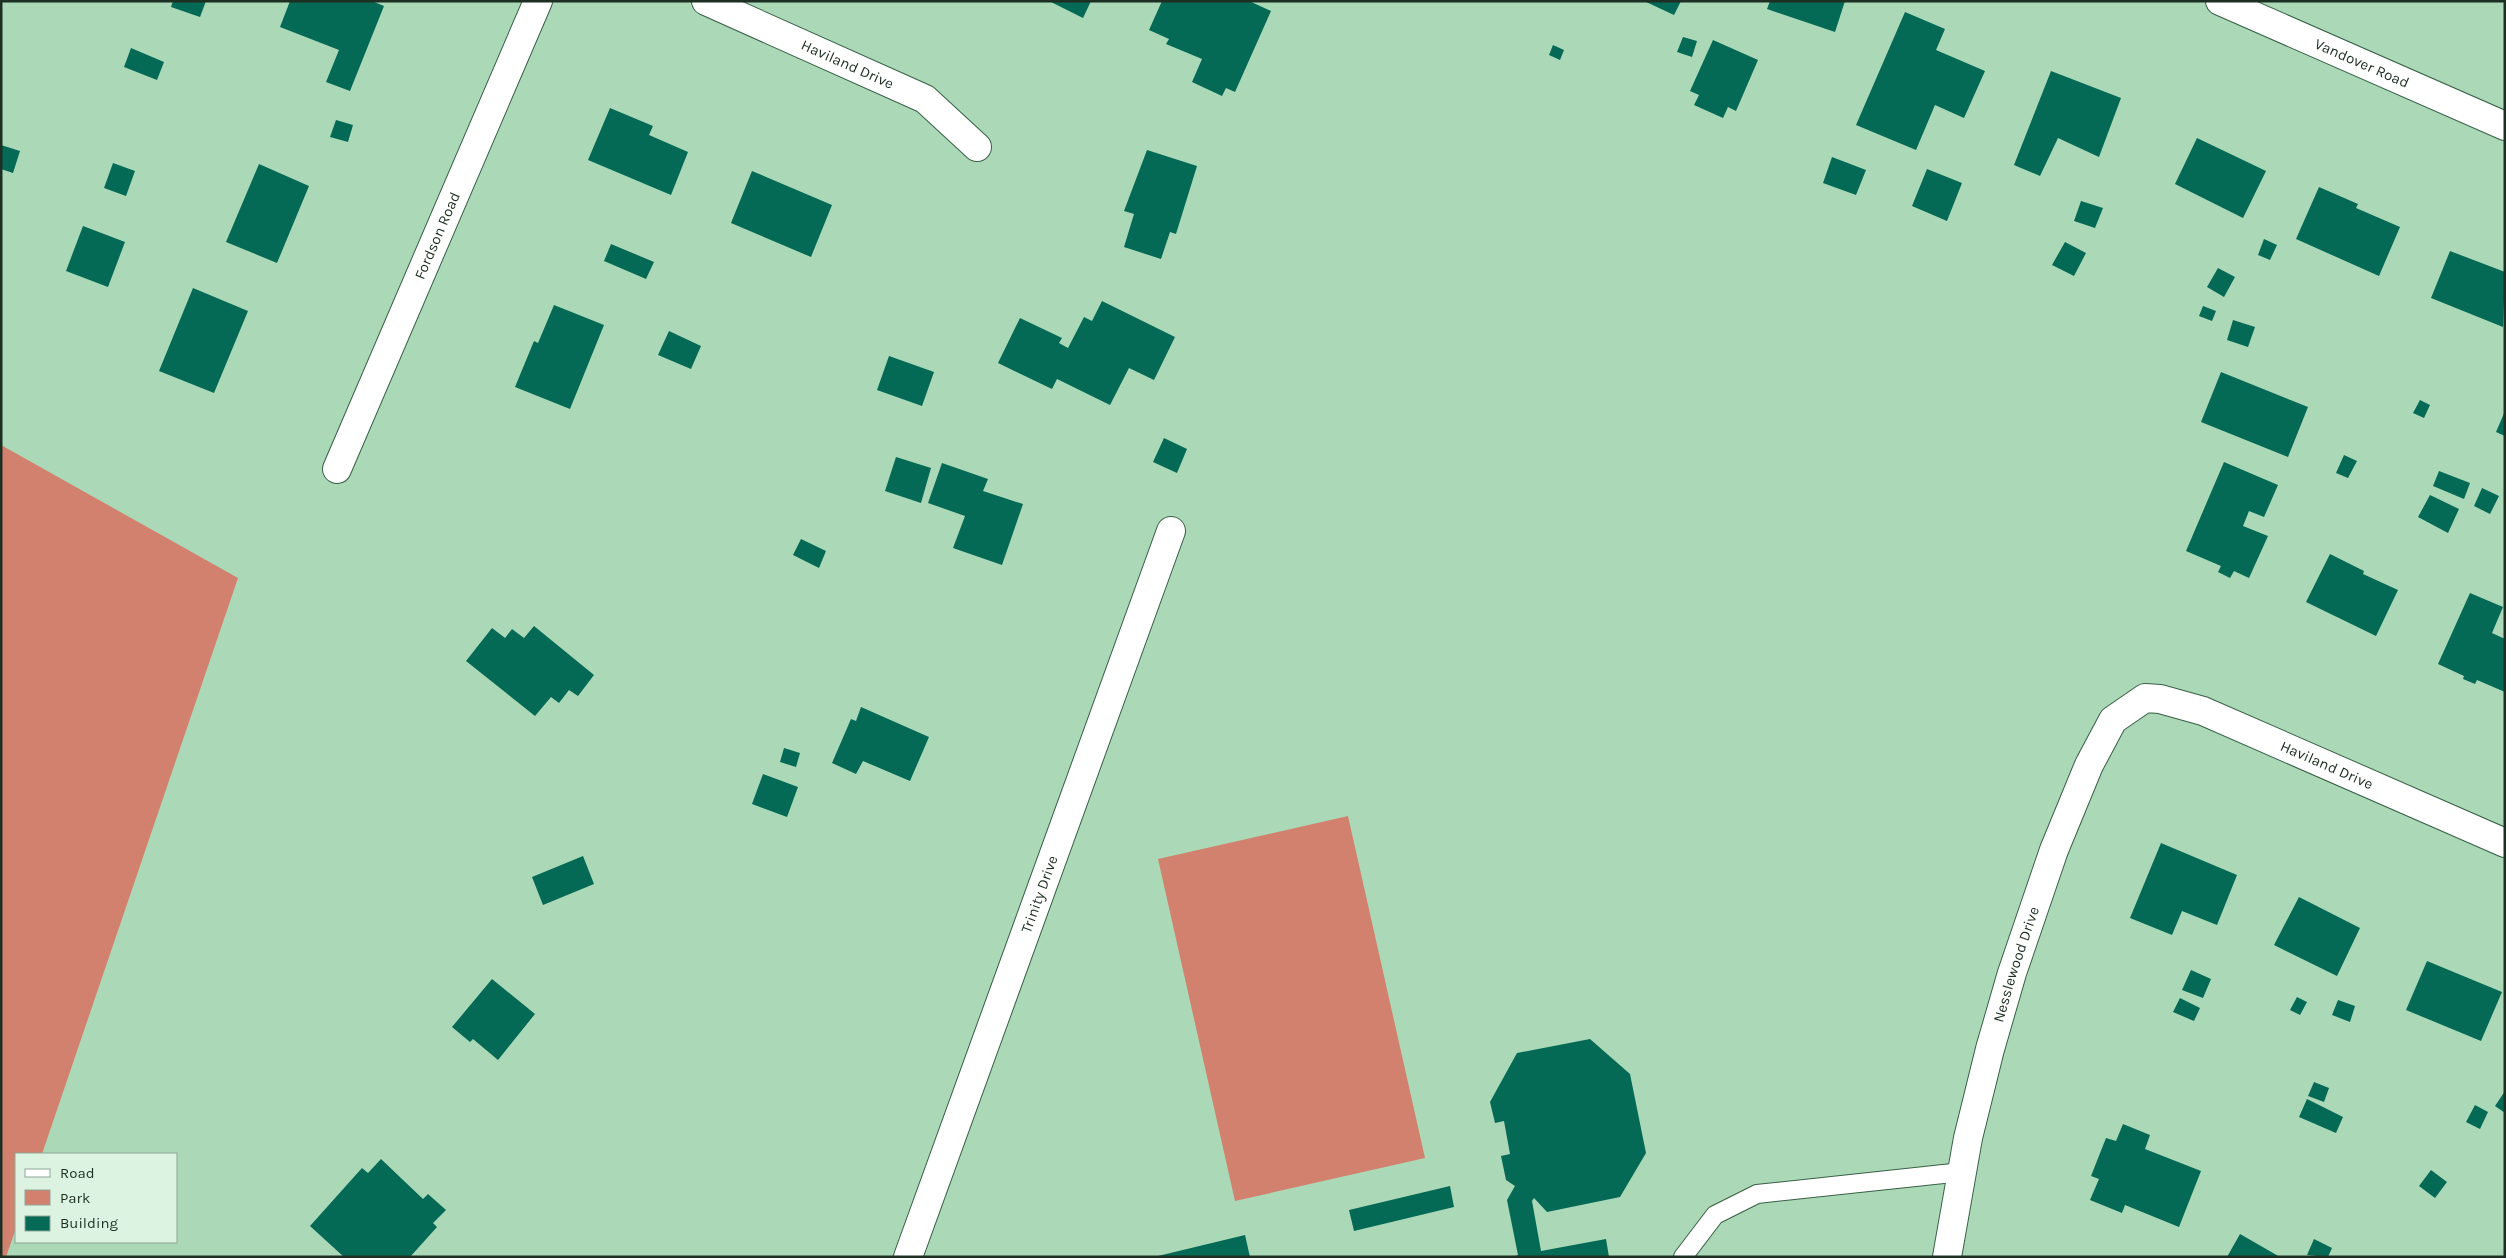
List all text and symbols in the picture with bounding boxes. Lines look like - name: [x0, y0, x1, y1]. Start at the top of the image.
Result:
- street label: Vandover Road: [2312, 35, 2412, 92]
- street label: Haviland Drive: [798, 36, 897, 93]
- street label: Fordson Road: [411, 189, 464, 282]
- street label: Haviland Drive: [2278, 737, 2376, 793]
- street label: Trinity Drive: [1017, 853, 1062, 935]
- street label: Nesslewood Drive: [1989, 904, 2043, 1024]
- legend: [15, 1153, 178, 1243]
- text: Road: [60, 1164, 95, 1182]
- text: Park: [60, 1189, 90, 1207]
- text: Building: [60, 1214, 118, 1232]

